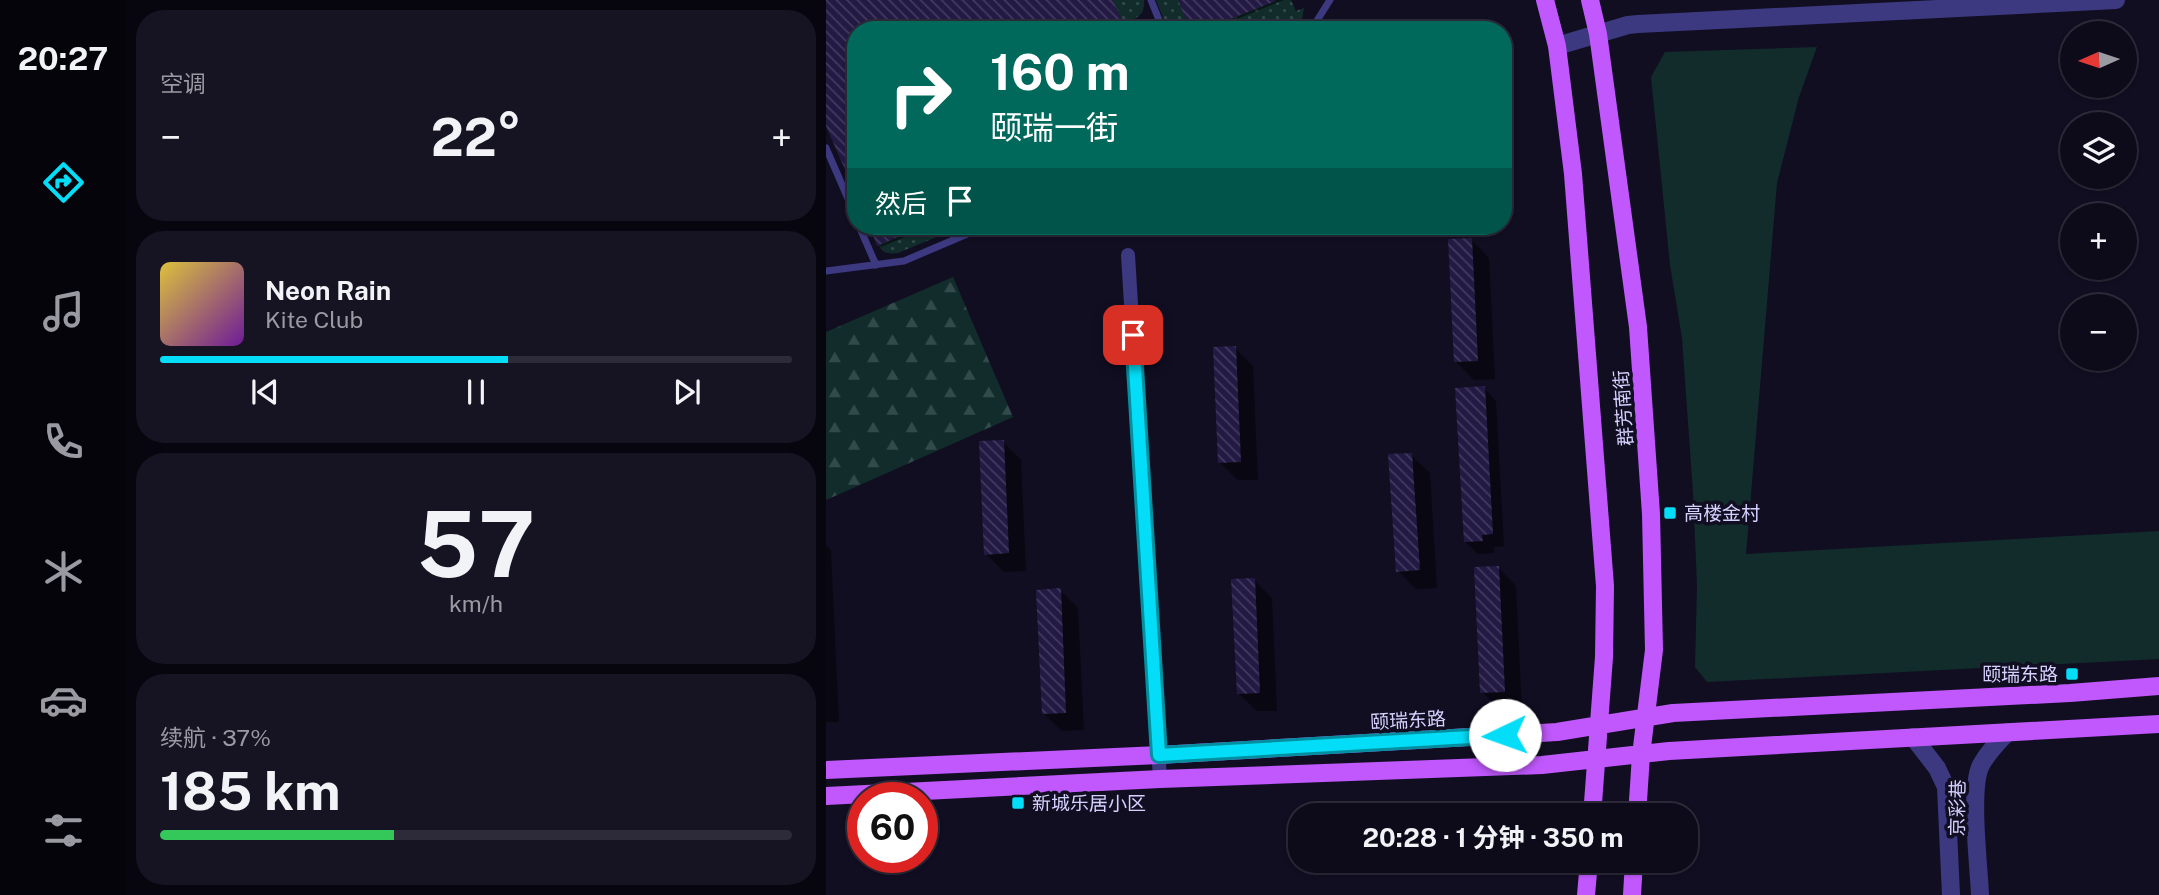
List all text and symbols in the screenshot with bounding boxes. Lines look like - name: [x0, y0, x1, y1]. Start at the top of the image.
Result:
- north arrow: [2060, 21, 2137, 98]
- map controls: [2060, 21, 2137, 371]
- text: 20:27: [18, 40, 108, 77]
- text: 160 m: [990, 43, 1130, 101]
- icon: right: [875, 49, 966, 140]
- text: 空调: [160, 70, 206, 97]
- text: 22°: [431, 107, 521, 168]
- text: 颐瑞一街: [990, 109, 1118, 146]
- button: layers: [2060, 112, 2137, 189]
- text: −: [160, 115, 181, 160]
- text: +: [771, 115, 792, 160]
- icon: directions: [39, 158, 88, 207]
- icon: arrive: [941, 182, 979, 220]
- text: 然后: [875, 188, 927, 219]
- button: +: [2060, 203, 2137, 280]
- text: Neon Rain: [265, 275, 391, 306]
- icon: music: [39, 287, 88, 336]
- button: −: [2060, 294, 2137, 371]
- pin: [1103, 305, 1163, 365]
- text: Kite Club: [265, 306, 363, 333]
- icon: arrive: [1114, 316, 1152, 354]
- street label: 群芳南街: [1609, 369, 1637, 447]
- icon: previous: [246, 373, 284, 411]
- icon: pause: [457, 373, 495, 411]
- icon: next: [668, 373, 706, 411]
- icon: phone: [39, 417, 88, 466]
- text: 57: [417, 491, 535, 597]
- place label: 高楼金村: [1684, 502, 1760, 524]
- marker: 高楼金村: [1662, 505, 1678, 521]
- icon: climate: [39, 547, 88, 596]
- text: km/h: [449, 590, 503, 617]
- place label: 颐瑞东路: [1982, 663, 2058, 685]
- marker: 颐瑞东路: [2064, 666, 2080, 682]
- icon: car: [39, 676, 88, 725]
- position arrow: [1468, 698, 1542, 772]
- street label: 颐瑞东路: [1369, 707, 1447, 733]
- text: 续航 · 37%: [160, 724, 271, 751]
- text: 185 km: [160, 761, 341, 822]
- street label: 京彩巷: [1946, 779, 1968, 837]
- speed limit sign: 60: [847, 782, 938, 873]
- place label: 新城乐居小区: [1032, 792, 1146, 814]
- marker: 新城乐居小区: [1010, 795, 1026, 811]
- icon: filters: [39, 806, 88, 855]
- text: 20:28 · 1 分钟 · 350 m: [1362, 822, 1624, 853]

